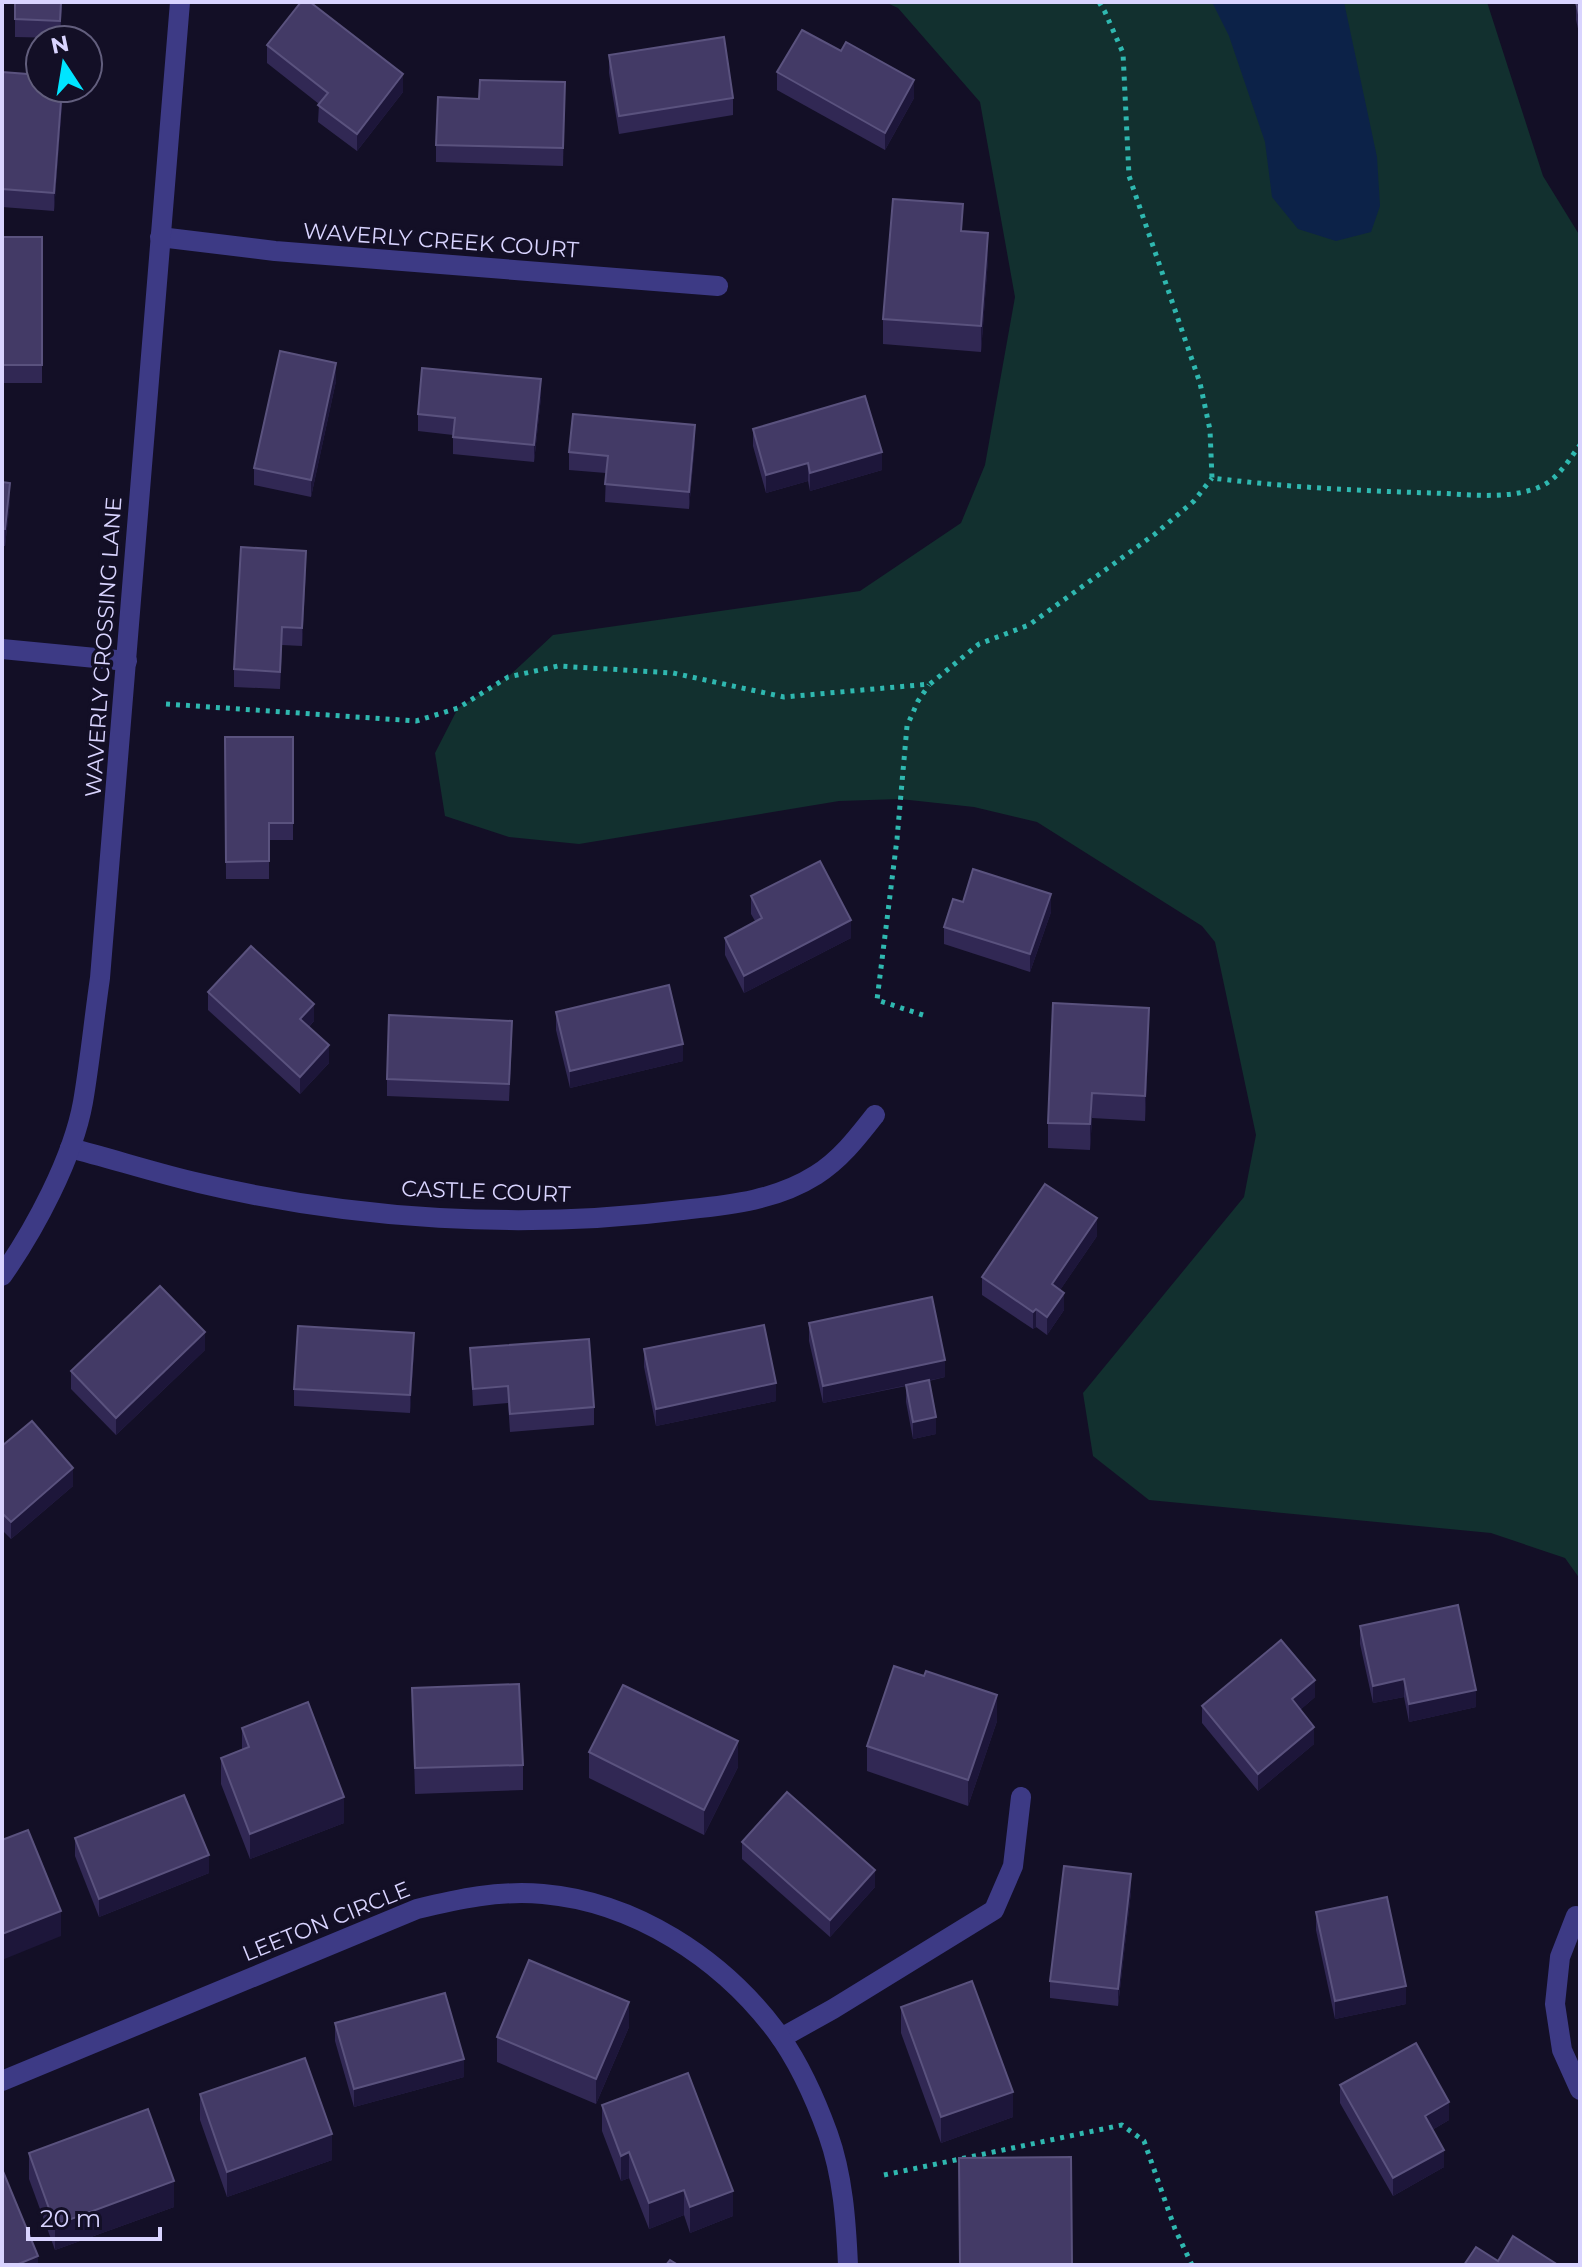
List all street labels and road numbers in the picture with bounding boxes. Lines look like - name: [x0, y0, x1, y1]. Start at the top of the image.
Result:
- street label: WAVERLY CREEK COURT: [302, 217, 580, 264]
- street label: WAVERLY CROSSING LANE: [80, 496, 127, 798]
- street label: CASTLE COURT: [401, 1175, 571, 1208]
- street label: LEETON CIRCLE: [238, 1876, 414, 1967]

